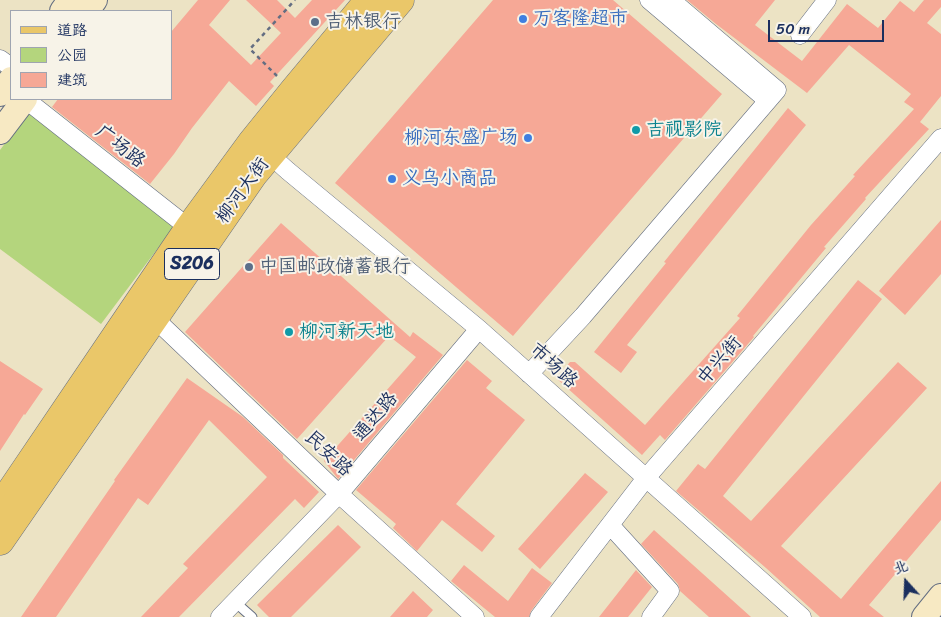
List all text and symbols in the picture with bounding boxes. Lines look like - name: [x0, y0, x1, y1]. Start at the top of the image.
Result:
- place label: 万客隆超市: [533, 8, 628, 30]
- legend: [10, 10, 172, 100]
- scale bar: [771, 10, 887, 42]
- place label: 吉林银行: [325, 11, 401, 33]
- marker: 万客隆超市: [517, 13, 529, 25]
- marker: 吉林银行: [309, 16, 321, 28]
- text: 50 m: [776, 16, 810, 42]
- text: 道路: [57, 17, 87, 43]
- text: 公园: [57, 42, 87, 68]
- text: 建筑: [57, 67, 87, 93]
- place label: 吉视影院: [646, 119, 722, 141]
- street label: 广场路: [91, 120, 149, 174]
- marker: 吉视影院: [630, 124, 642, 136]
- place label: 柳河东盛广场: [404, 127, 518, 149]
- marker: 柳河东盛广场: [522, 132, 534, 144]
- street label: 柳河大街: [211, 154, 275, 228]
- place label: 义乌小商品: [402, 168, 497, 190]
- marker: 义乌小商品: [386, 173, 398, 185]
- road number: S206: [164, 248, 220, 280]
- place label: 中国邮政储蓄银行: [259, 256, 411, 278]
- marker: 中国邮政储蓄银行: [243, 261, 255, 273]
- place label: 柳河新天地: [299, 321, 394, 343]
- marker: 柳河新天地: [283, 326, 295, 338]
- street label: 中兴街: [693, 332, 747, 390]
- street label: 市场路: [524, 338, 582, 394]
- street label: 通达路: [349, 388, 403, 446]
- street label: 民安路: [299, 426, 357, 482]
- text: 北: [890, 553, 912, 582]
- north arrow: [881, 557, 931, 607]

